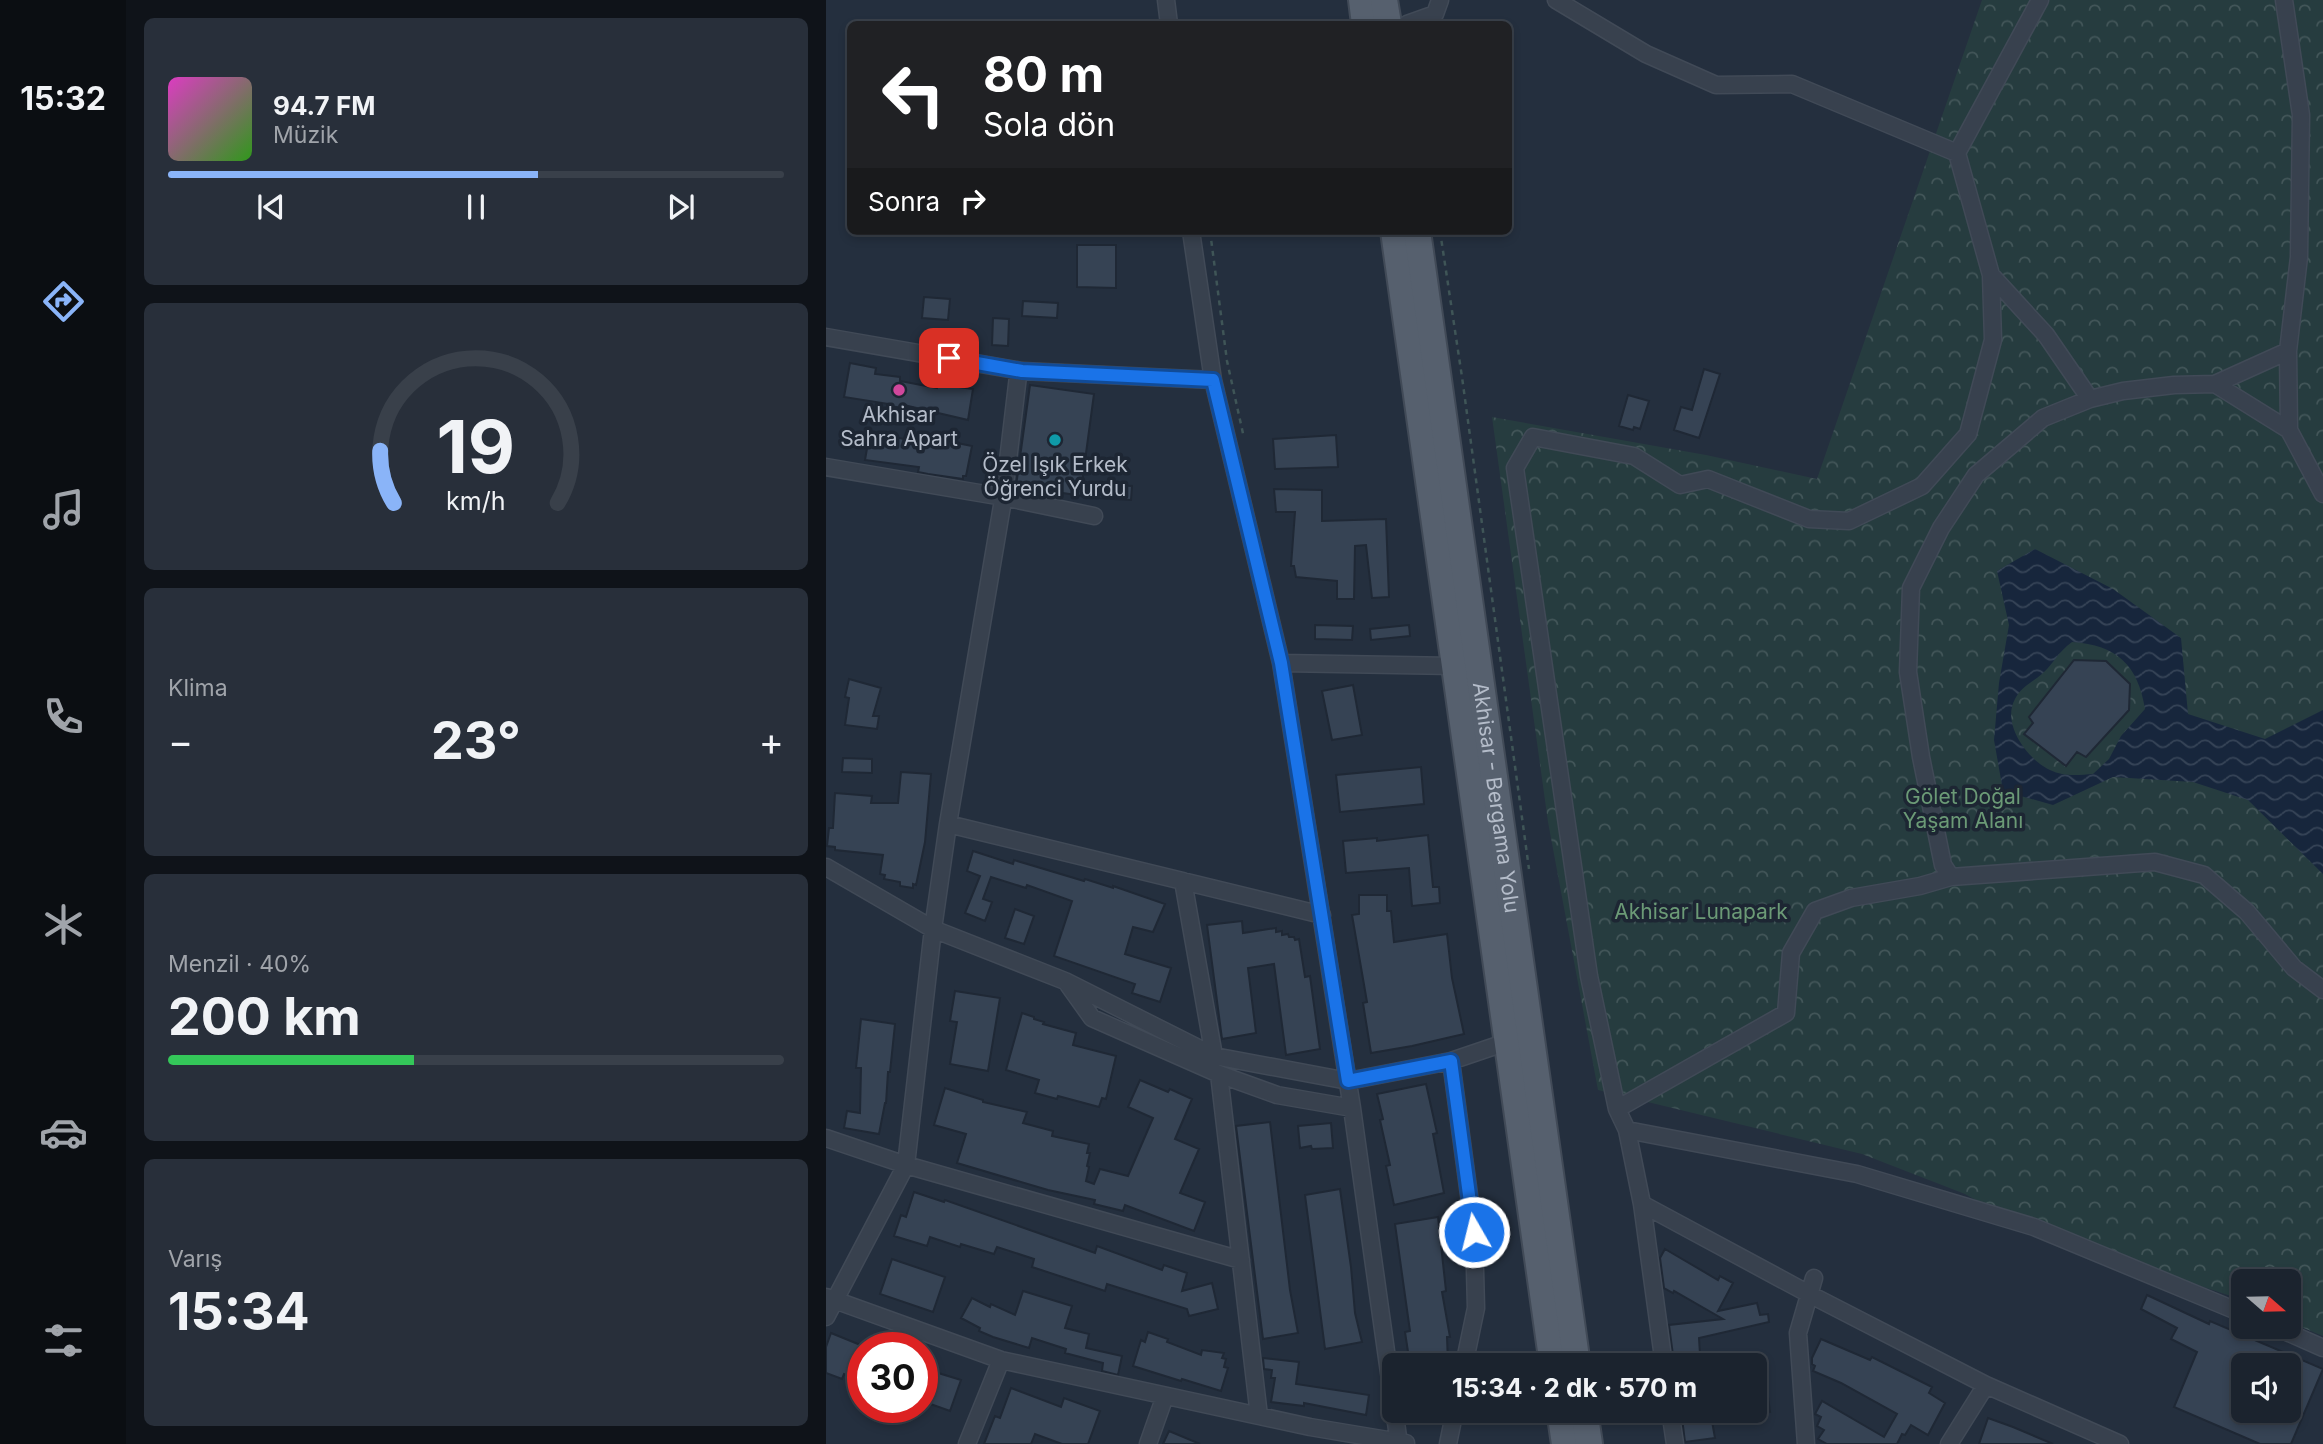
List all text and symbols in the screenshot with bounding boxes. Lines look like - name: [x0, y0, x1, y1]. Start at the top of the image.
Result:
- text: 80 m: [983, 45, 1104, 104]
- icon: left: [868, 49, 959, 140]
- text: 15:32: [20, 79, 106, 118]
- text: 94.7 FM: [273, 90, 375, 121]
- text: Sola dön: [983, 105, 1115, 144]
- text: Müzik: [273, 121, 338, 149]
- icon: right: [954, 182, 992, 220]
- text: Sonra: [868, 186, 940, 217]
- icon: previous: [252, 188, 290, 226]
- icon: pause: [457, 188, 495, 226]
- icon: next: [662, 188, 700, 226]
- icon: directions: [39, 277, 88, 326]
- pin: [919, 328, 979, 388]
- icon: arrive: [930, 339, 968, 377]
- marker: Akhisar Sahra Apart: [891, 382, 907, 398]
- text: 19: [437, 402, 515, 491]
- place label: Akhisar Sahra Apart: [840, 402, 958, 451]
- marker: Özel Işık Erkek Öğrenci Yurdu: [1047, 432, 1063, 448]
- place label: Özel Işık Erkek Öğrenci Yurdu: [982, 452, 1128, 501]
- icon: music: [39, 485, 88, 534]
- text: km/h: [446, 486, 506, 516]
- text: Klima: [168, 674, 228, 702]
- street label: Akhisar - Bergama Yolu: [1468, 680, 1526, 914]
- icon: phone: [39, 692, 88, 741]
- text: 23°: [431, 709, 521, 772]
- text: −: [168, 718, 193, 764]
- text: +: [759, 718, 784, 764]
- park label: Gölet Doğal Yaşam Alanı: [1903, 784, 2023, 833]
- park label: Akhisar Lunapark: [1614, 899, 1788, 924]
- icon: climate: [39, 900, 88, 949]
- text: Menzil · 40%: [168, 950, 311, 978]
- text: 200 km: [168, 985, 361, 1048]
- icon: car: [39, 1108, 88, 1157]
- position arrow: [1437, 1195, 1511, 1269]
- text: Varış: [168, 1245, 222, 1273]
- north arrow: [2231, 1269, 2301, 1339]
- map controls: [2231, 1269, 2301, 1423]
- text: 15:34: [168, 1280, 310, 1343]
- icon: filters: [39, 1316, 88, 1365]
- speed limit sign: 30: [847, 1332, 938, 1423]
- button: sound: [2231, 1353, 2301, 1423]
- text: 15:34 · 2 dk · 570 m: [1452, 1372, 1697, 1403]

